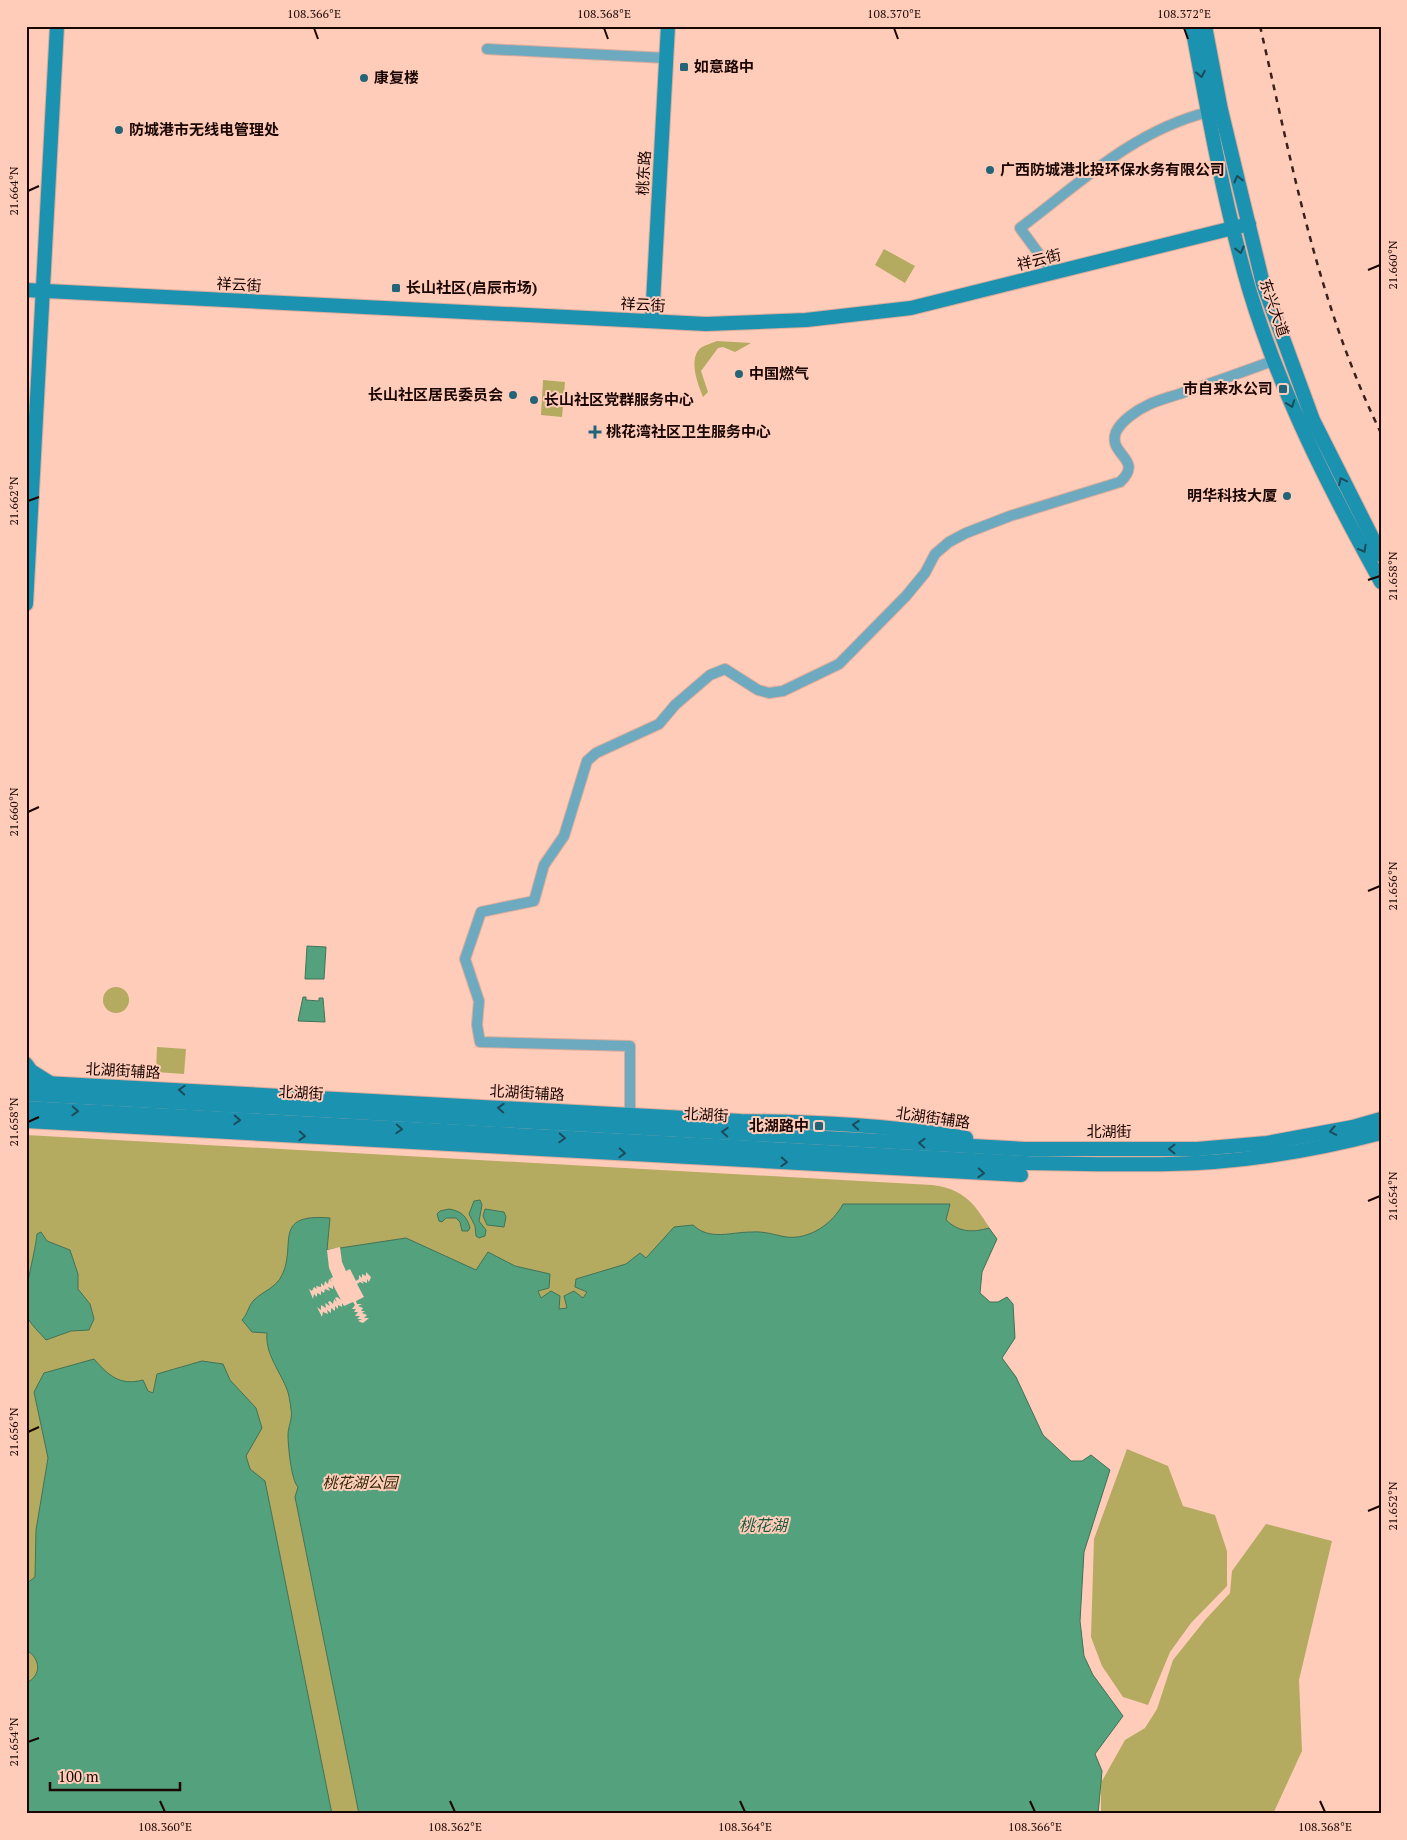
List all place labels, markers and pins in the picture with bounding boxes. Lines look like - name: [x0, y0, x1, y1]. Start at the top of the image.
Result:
- place label: 如意路中: [694, 56, 754, 76]
- marker: 如意路中: [678, 61, 690, 73]
- place label: 康复楼: [374, 67, 419, 87]
- marker: 康复楼: [358, 72, 370, 84]
- place label: 防城港市无线电管理处: [129, 119, 279, 139]
- marker: 防城港市无线电管理处: [113, 124, 125, 136]
- place label: 广西防城港北投环保水务有限公司: [1000, 159, 1225, 179]
- marker: 广西防城港北投环保水务有限公司: [984, 164, 996, 176]
- place label: 长山社区(启辰市场): [406, 277, 537, 297]
- marker: 长山社区(启辰市场): [390, 282, 402, 294]
- place label: 中国燃气: [749, 363, 809, 383]
- marker: 中国燃气: [733, 368, 745, 380]
- place label: 巿自来水公司: [1183, 378, 1273, 398]
- marker: 巿自来水公司: [1277, 383, 1289, 395]
- place label: 长山社区居民委员会: [368, 384, 503, 404]
- marker: 长山社区居民委员会: [507, 389, 519, 401]
- place label: 长山社区党群服务中心: [544, 389, 694, 409]
- marker: 长山社区党群服务中心: [528, 394, 540, 406]
- place label: 桃花湾社区卫生服务中心: [606, 421, 771, 441]
- marker: 桃花湾社区卫生服务中心: [588, 425, 602, 439]
- place label: 明华科技大厦: [1187, 485, 1277, 505]
- marker: 明华科技大厦: [1281, 490, 1293, 502]
- place label: 北湖路中: [749, 1115, 809, 1135]
- marker: 北湖路中: [813, 1120, 825, 1132]

